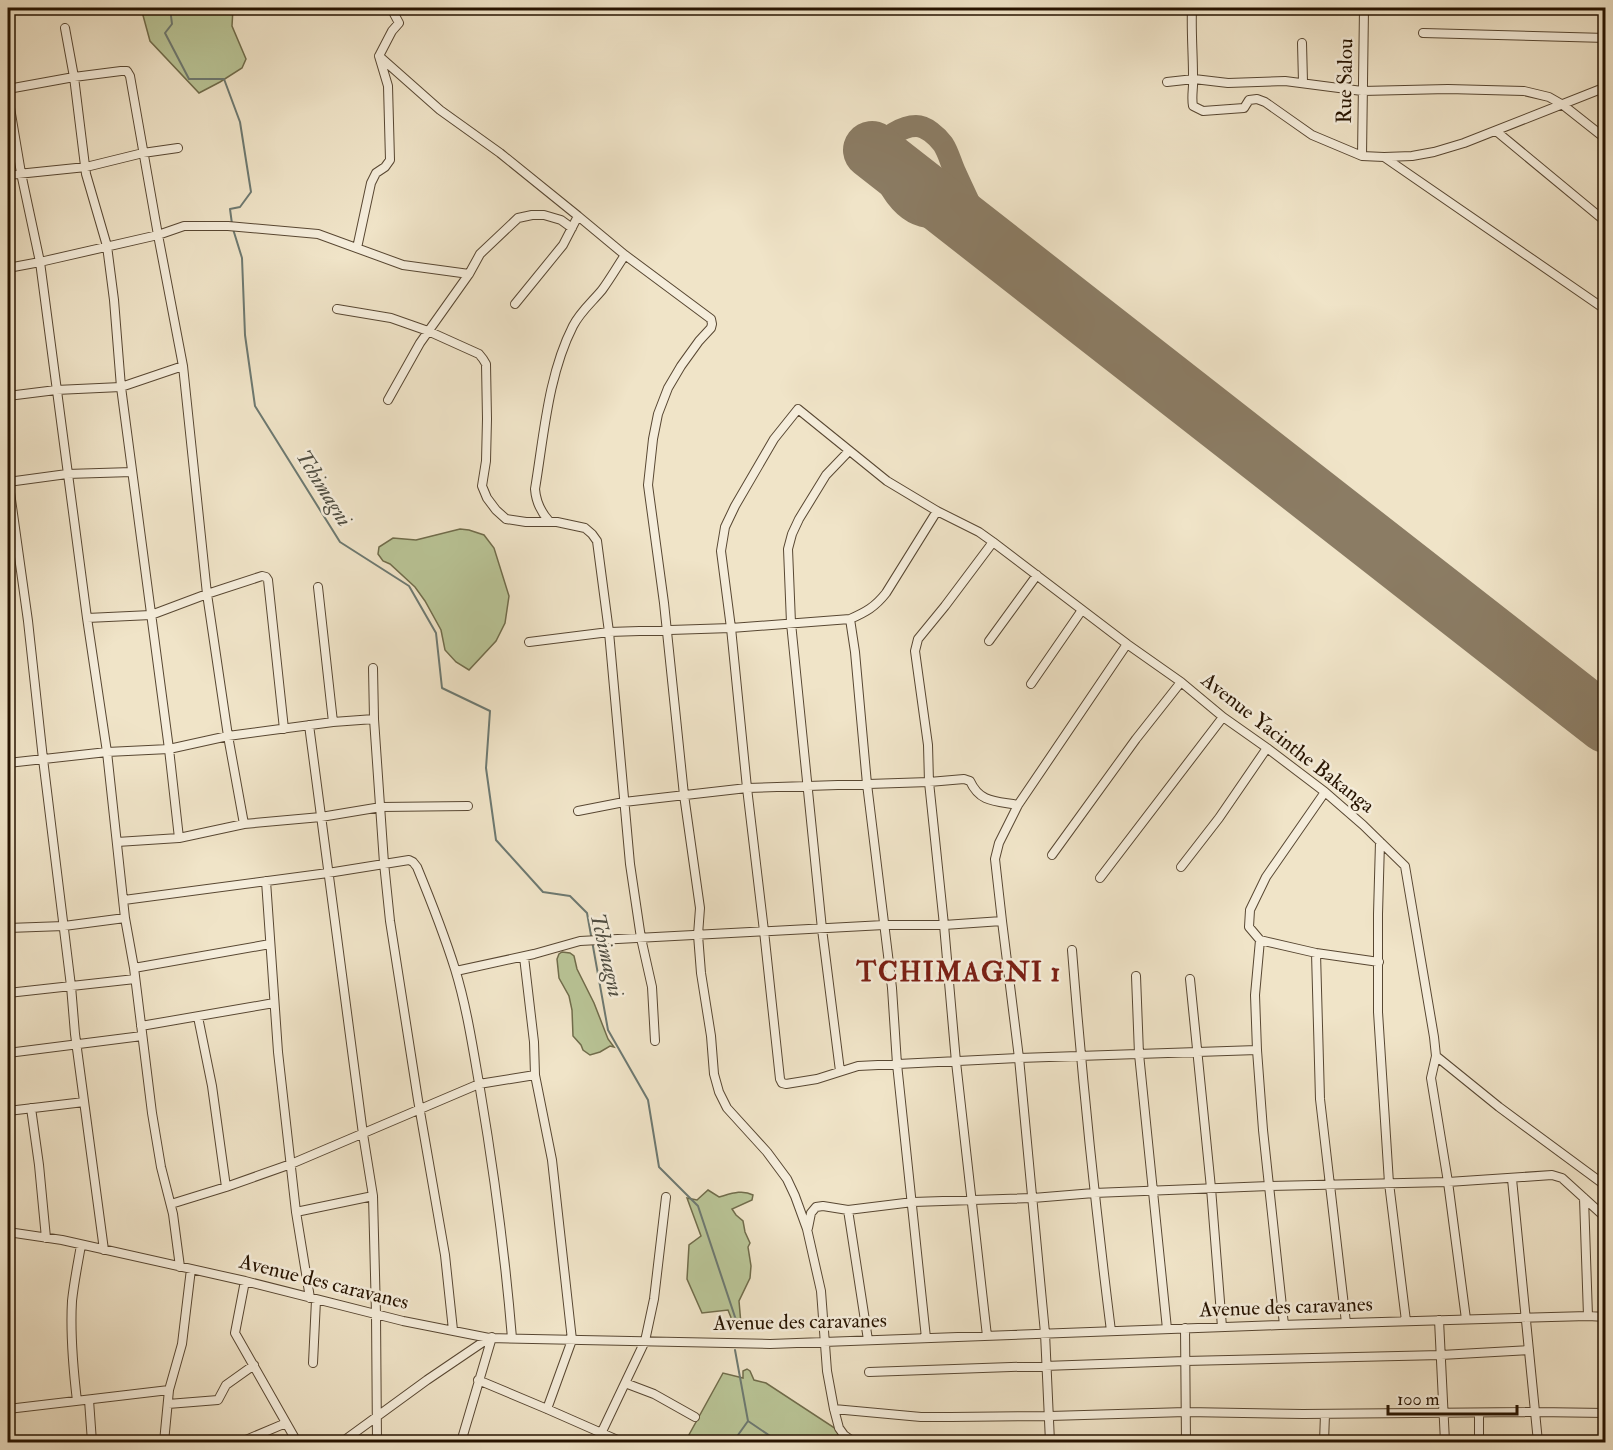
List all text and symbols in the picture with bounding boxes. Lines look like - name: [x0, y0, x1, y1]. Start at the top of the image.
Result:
- street label: Rue Salou: [1331, 38, 1359, 124]
- water label: Tchimagni: [290, 444, 358, 532]
- street label: Avenue Yacinthe Bakanga: [1195, 666, 1380, 819]
- water label: Tchimagni: [584, 910, 630, 1000]
- district label: TCHIMAGNI 1: [855, 956, 1062, 989]
- street label: Avenue des caravanes: [236, 1248, 411, 1316]
- street label: Avenue des caravanes: [1198, 1290, 1373, 1324]
- street label: Avenue des caravanes: [712, 1307, 887, 1337]
- scale bar: [1388, 1378, 1517, 1416]
- text: 100 m: [1397, 1388, 1440, 1411]

